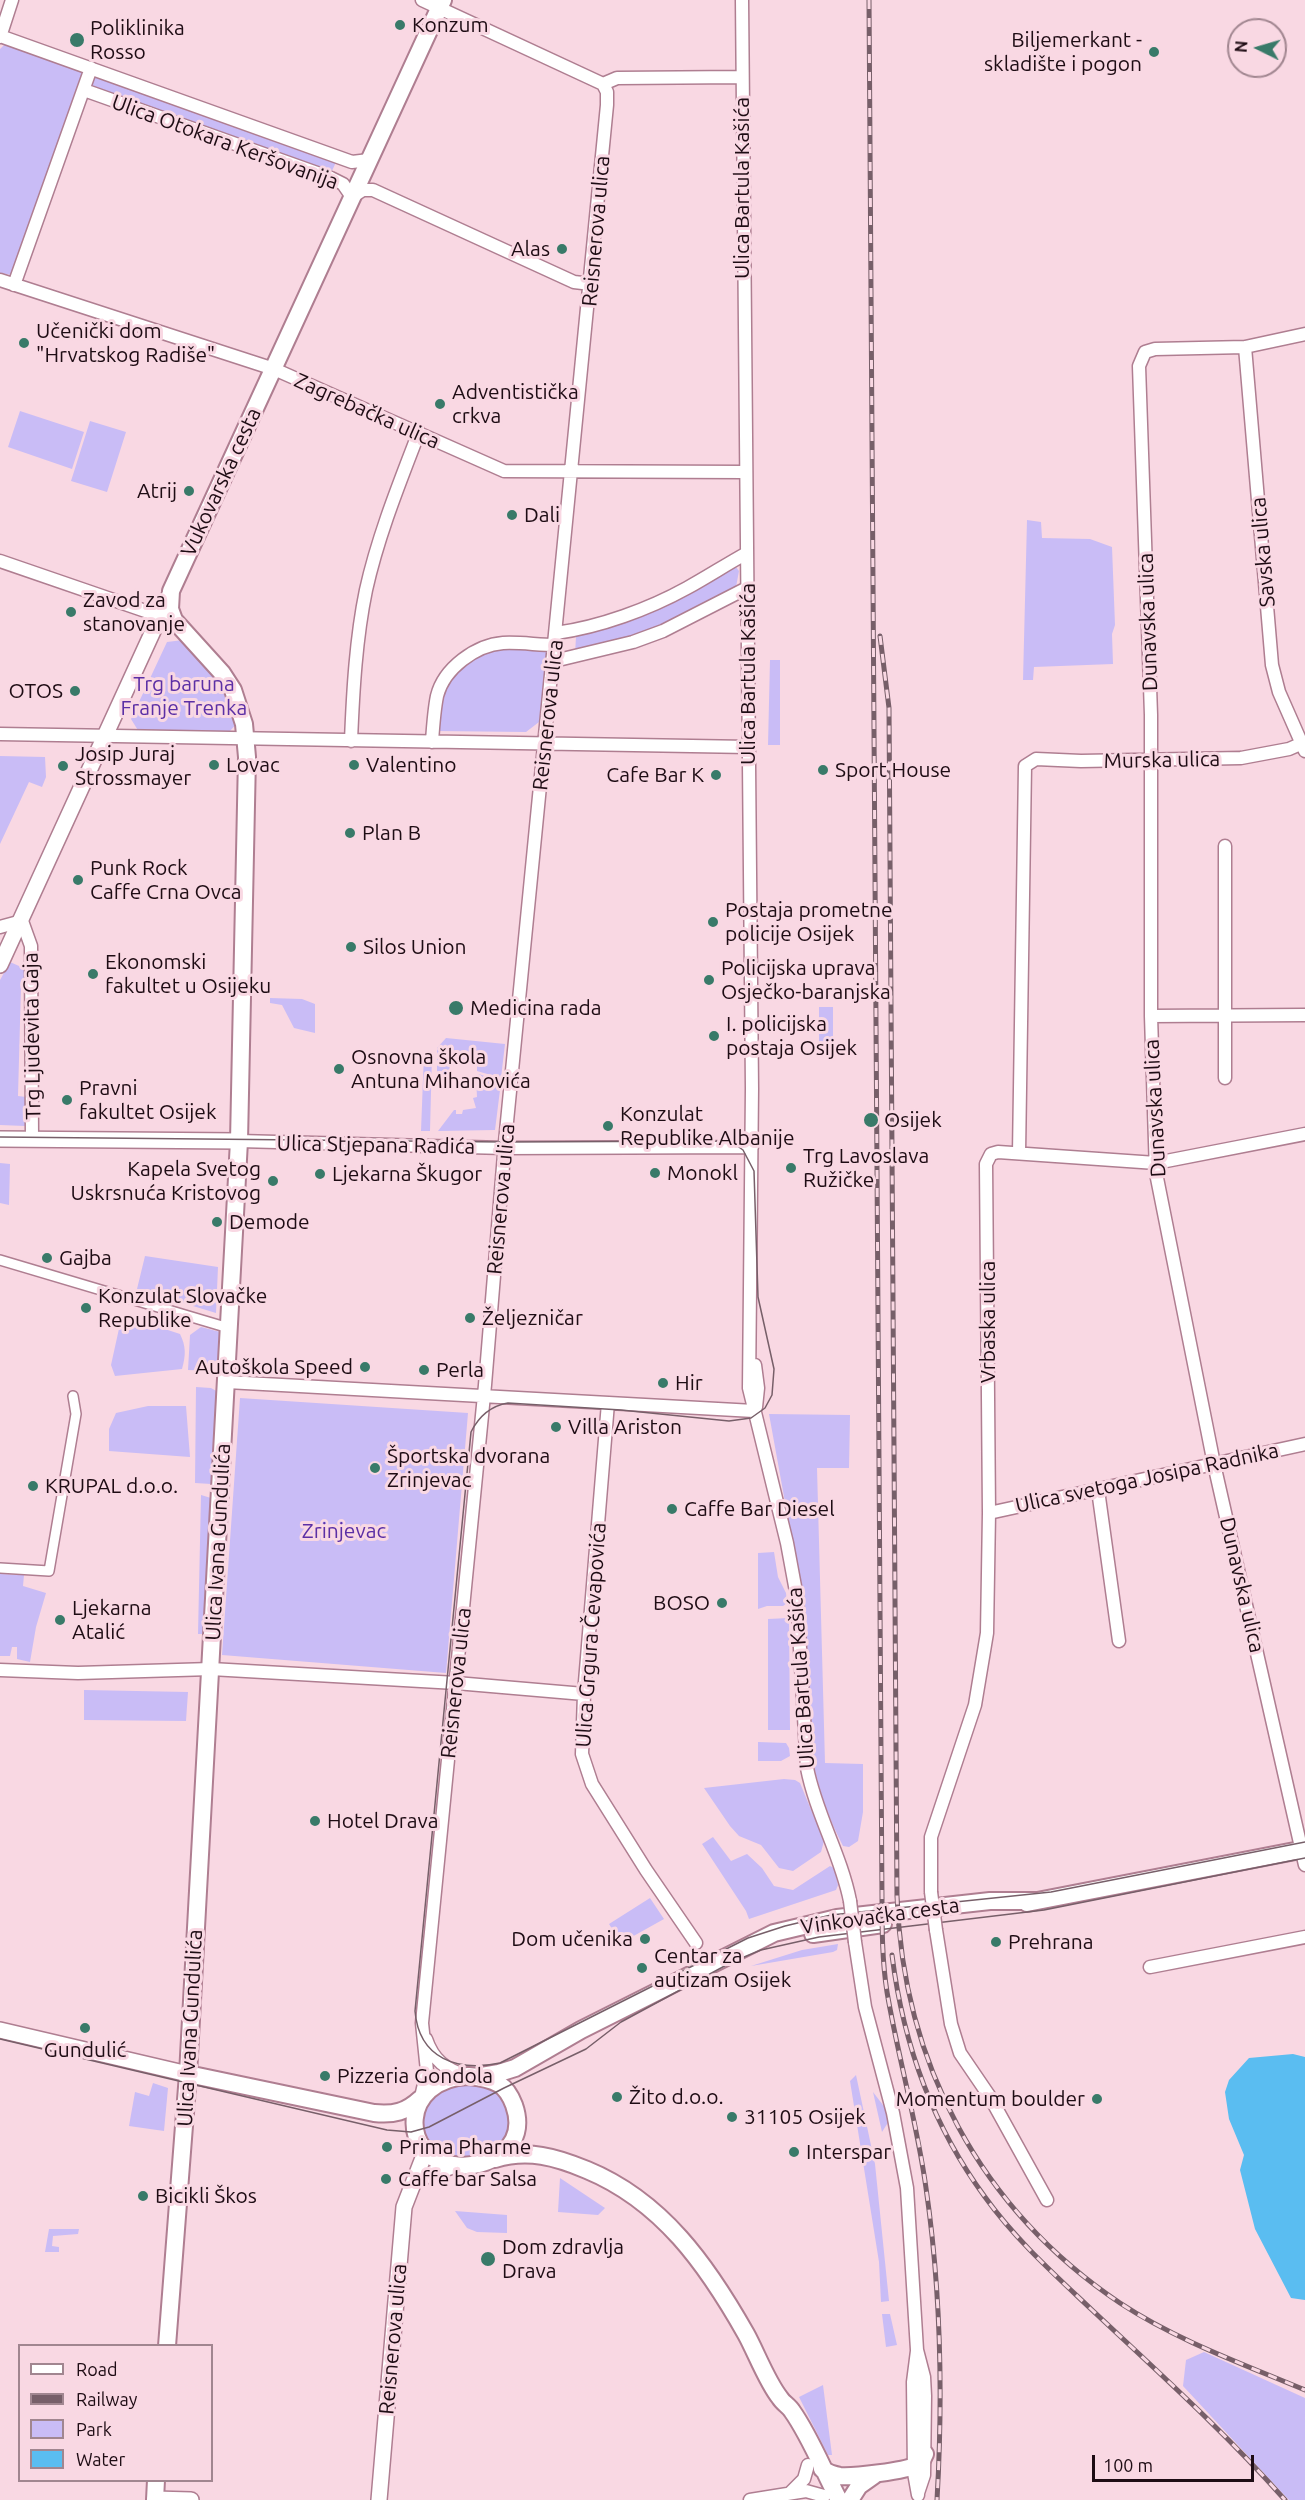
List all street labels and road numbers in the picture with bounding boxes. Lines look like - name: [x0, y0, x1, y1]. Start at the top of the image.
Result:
- street label: Ulica Otokara Keršovanija: [108, 89, 342, 195]
- street label: Ulica Bartula Kašića: [729, 97, 755, 279]
- street label: Reisnerova ulica: [577, 154, 615, 308]
- street label: Zagrebačka ulica: [290, 368, 444, 454]
- street label: Vukovarska cesta: [176, 404, 266, 560]
- street label: Savska ulica: [1246, 496, 1280, 608]
- street label: Dunavska ulica: [1133, 552, 1163, 692]
- street label: Ulica Bartula Kašića: [735, 583, 761, 765]
- street label: Reisnerova ulica: [528, 638, 568, 792]
- street label: Murska ulica: [1103, 746, 1221, 774]
- street label: Trg Ljudevita Gaja: [18, 952, 46, 1120]
- street label: Dunavska ulica: [1139, 1038, 1171, 1178]
- street label: Reisnerova ulica: [482, 1122, 520, 1276]
- street label: Ulica Stjepana Radića: [276, 1131, 476, 1159]
- street label: Vrbaska ulica: [975, 1261, 1001, 1383]
- street label: Ulica svetoga Josipa Radnika: [1013, 1438, 1281, 1518]
- street label: Ulica Ivana Gundulića: [200, 1443, 236, 1641]
- street label: Dunavska ulica: [1214, 1515, 1270, 1655]
- street label: Ulica Grgura Čevapovića: [571, 1522, 611, 1748]
- street label: Ulica Bartula Kašića: [782, 1586, 820, 1770]
- street label: Reisnerova ulica: [436, 1606, 476, 1760]
- street label: Vinkovačka cesta: [799, 1892, 961, 1940]
- street label: Ulica Ivana Gundulića: [172, 1929, 208, 2127]
- street label: Reisnerova ulica: [374, 2262, 412, 2416]

